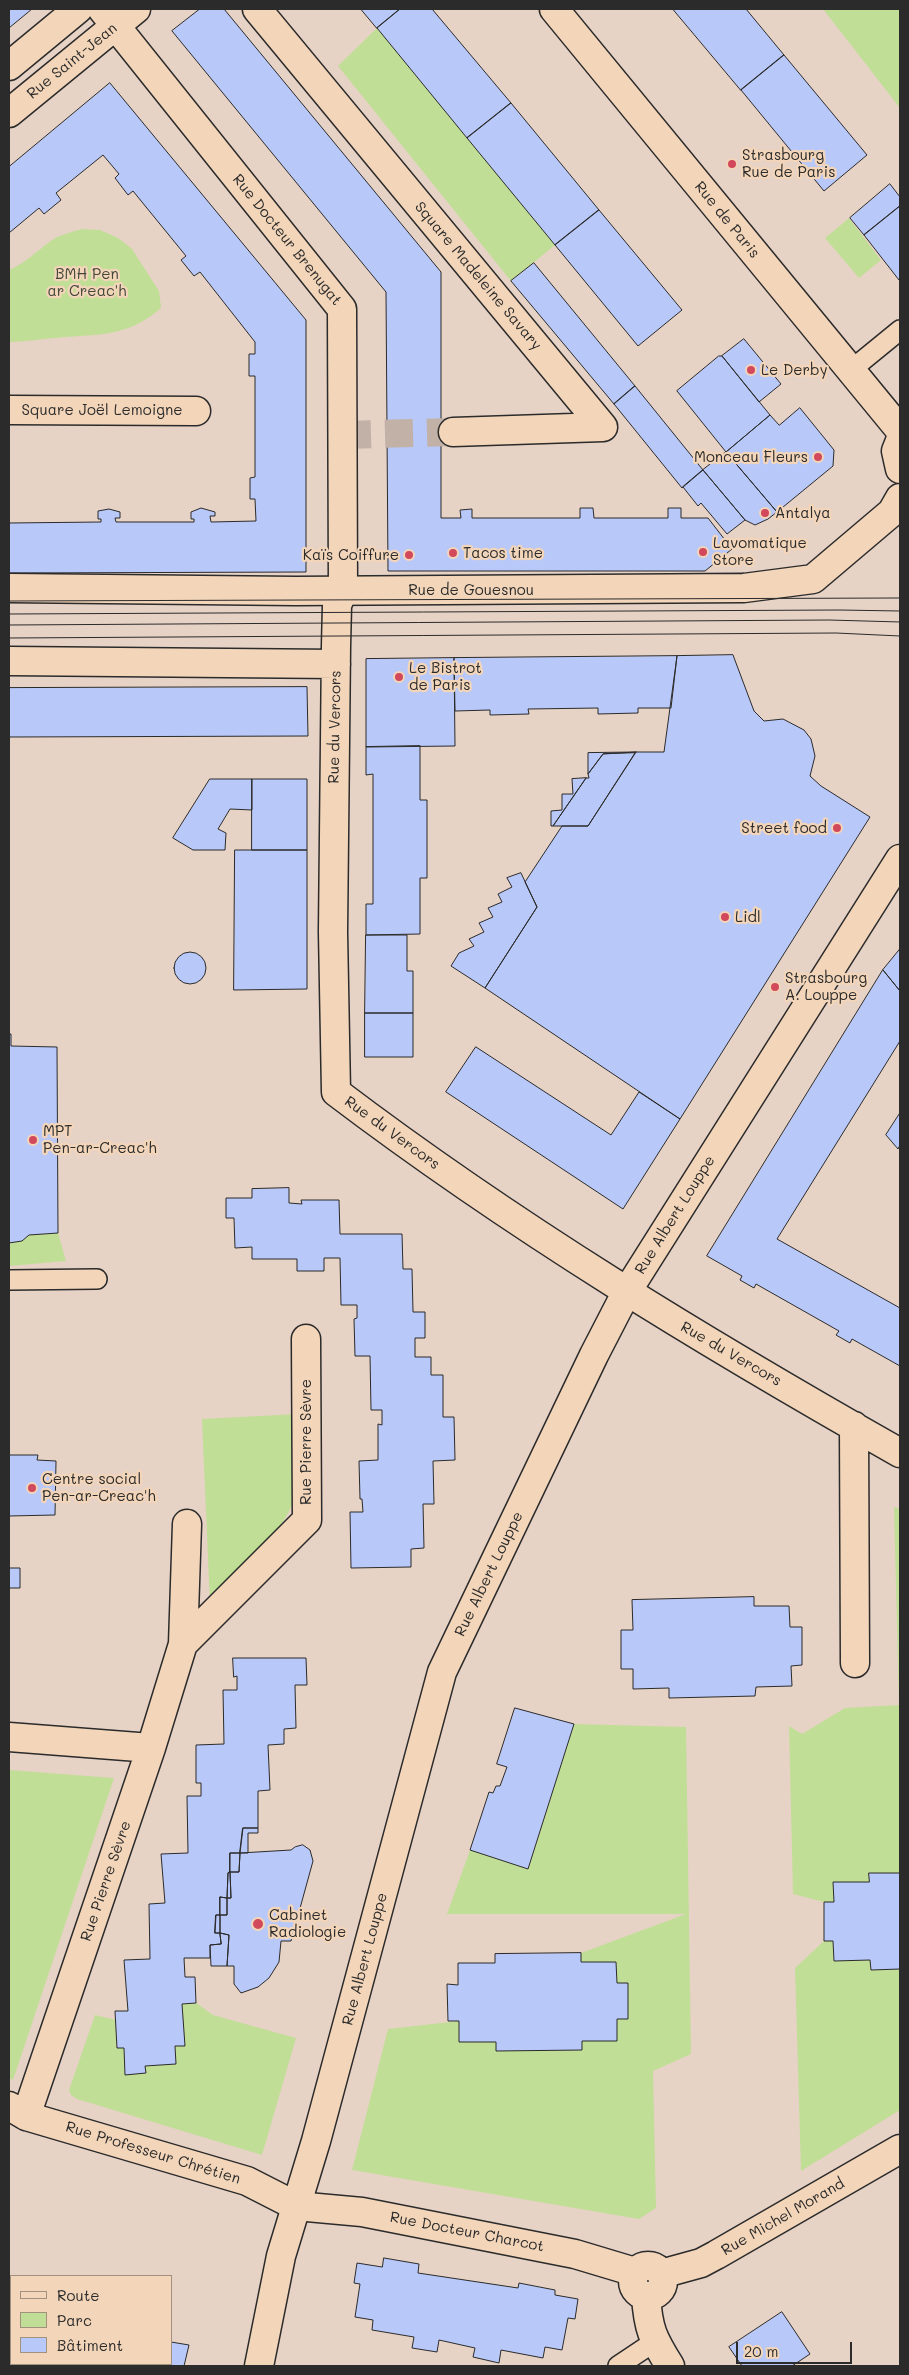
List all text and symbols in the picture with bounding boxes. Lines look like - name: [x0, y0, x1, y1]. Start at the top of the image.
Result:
- street label: Rue Saint-Jean: [23, 19, 121, 103]
- place label: Strasbourg Rue de Paris: [742, 146, 835, 181]
- marker: Strasbourg Rue de Paris: [726, 158, 738, 170]
- street label: Rue Docteur Brenugat: [229, 171, 345, 309]
- street label: Rue de Paris: [691, 178, 763, 262]
- street label: Square Madeleine Savary: [411, 198, 545, 354]
- park label: BMH Pen ar Creac'h: [47, 265, 127, 300]
- place label: Le Derby: [761, 361, 827, 379]
- marker: Le Derby: [745, 364, 757, 376]
- street label: Square Joël Lemoigne: [21, 401, 183, 419]
- place label: Monceau Fleurs: [694, 448, 808, 466]
- marker: Monceau Fleurs: [812, 451, 824, 463]
- place label: Antalya: [775, 504, 831, 522]
- marker: Antalya: [759, 507, 771, 519]
- place label: Lavomatique Store: [713, 534, 807, 569]
- place label: Tacos time: [463, 544, 543, 562]
- place label: Kaïs Coiffure: [303, 546, 399, 564]
- marker: Lavomatique Store: [697, 546, 709, 558]
- marker: Tacos time: [447, 547, 459, 559]
- marker: Kaïs Coiffure: [403, 549, 415, 561]
- street label: Rue de Gouesnou: [408, 581, 534, 599]
- place label: Le Bistrot de Paris: [409, 659, 482, 694]
- street label: Rue du Vercors: [325, 670, 345, 784]
- marker: Le Bistrot de Paris: [393, 671, 405, 683]
- place label: Street food: [741, 819, 827, 837]
- marker: Street food: [831, 822, 843, 834]
- place label: Lidl: [735, 908, 761, 926]
- marker: Lidl: [719, 911, 731, 923]
- place label: Strasbourg A. Louppe: [785, 969, 867, 1004]
- marker: Strasbourg A. Louppe: [769, 981, 781, 993]
- street label: Rue du Vercors: [341, 1092, 443, 1174]
- place label: MPT Pen-ar-Creac'h: [43, 1122, 157, 1157]
- marker: MPT Pen-ar-Creac'h: [27, 1134, 39, 1146]
- street label: Rue Albert Louppe: [631, 1152, 719, 1278]
- street label: Rue du Vercors: [677, 1318, 785, 1390]
- street label: Rue Pierre Sèvre: [297, 1379, 315, 1505]
- place label: Centre social Pen-ar-Creac'h: [42, 1470, 156, 1505]
- marker: Centre social Pen-ar-Creac'h: [26, 1482, 38, 1494]
- street label: Rue Albert Louppe: [451, 1509, 527, 1639]
- street label: Rue Pierre Sèvre: [77, 1818, 135, 1944]
- street label: Rue Albert Louppe: [339, 1891, 391, 2027]
- place label: Cabinet Radiologie: [269, 1906, 346, 1941]
- marker: Cabinet Radiologie: [251, 1917, 265, 1931]
- street label: Rue Professeur Chrétien: [63, 2118, 243, 2188]
- street label: Rue Michel Morand: [718, 2174, 848, 2260]
- street label: Rue Docteur Charcot: [388, 2208, 546, 2256]
- legend: [10, 2275, 172, 2365]
- text: Route: [57, 2285, 100, 2305]
- text: Parc: [57, 2310, 92, 2330]
- scale bar: [739, 2332, 855, 2364]
- text: Bâtiment: [57, 2335, 123, 2355]
- text: 20 m: [744, 2341, 778, 2361]

